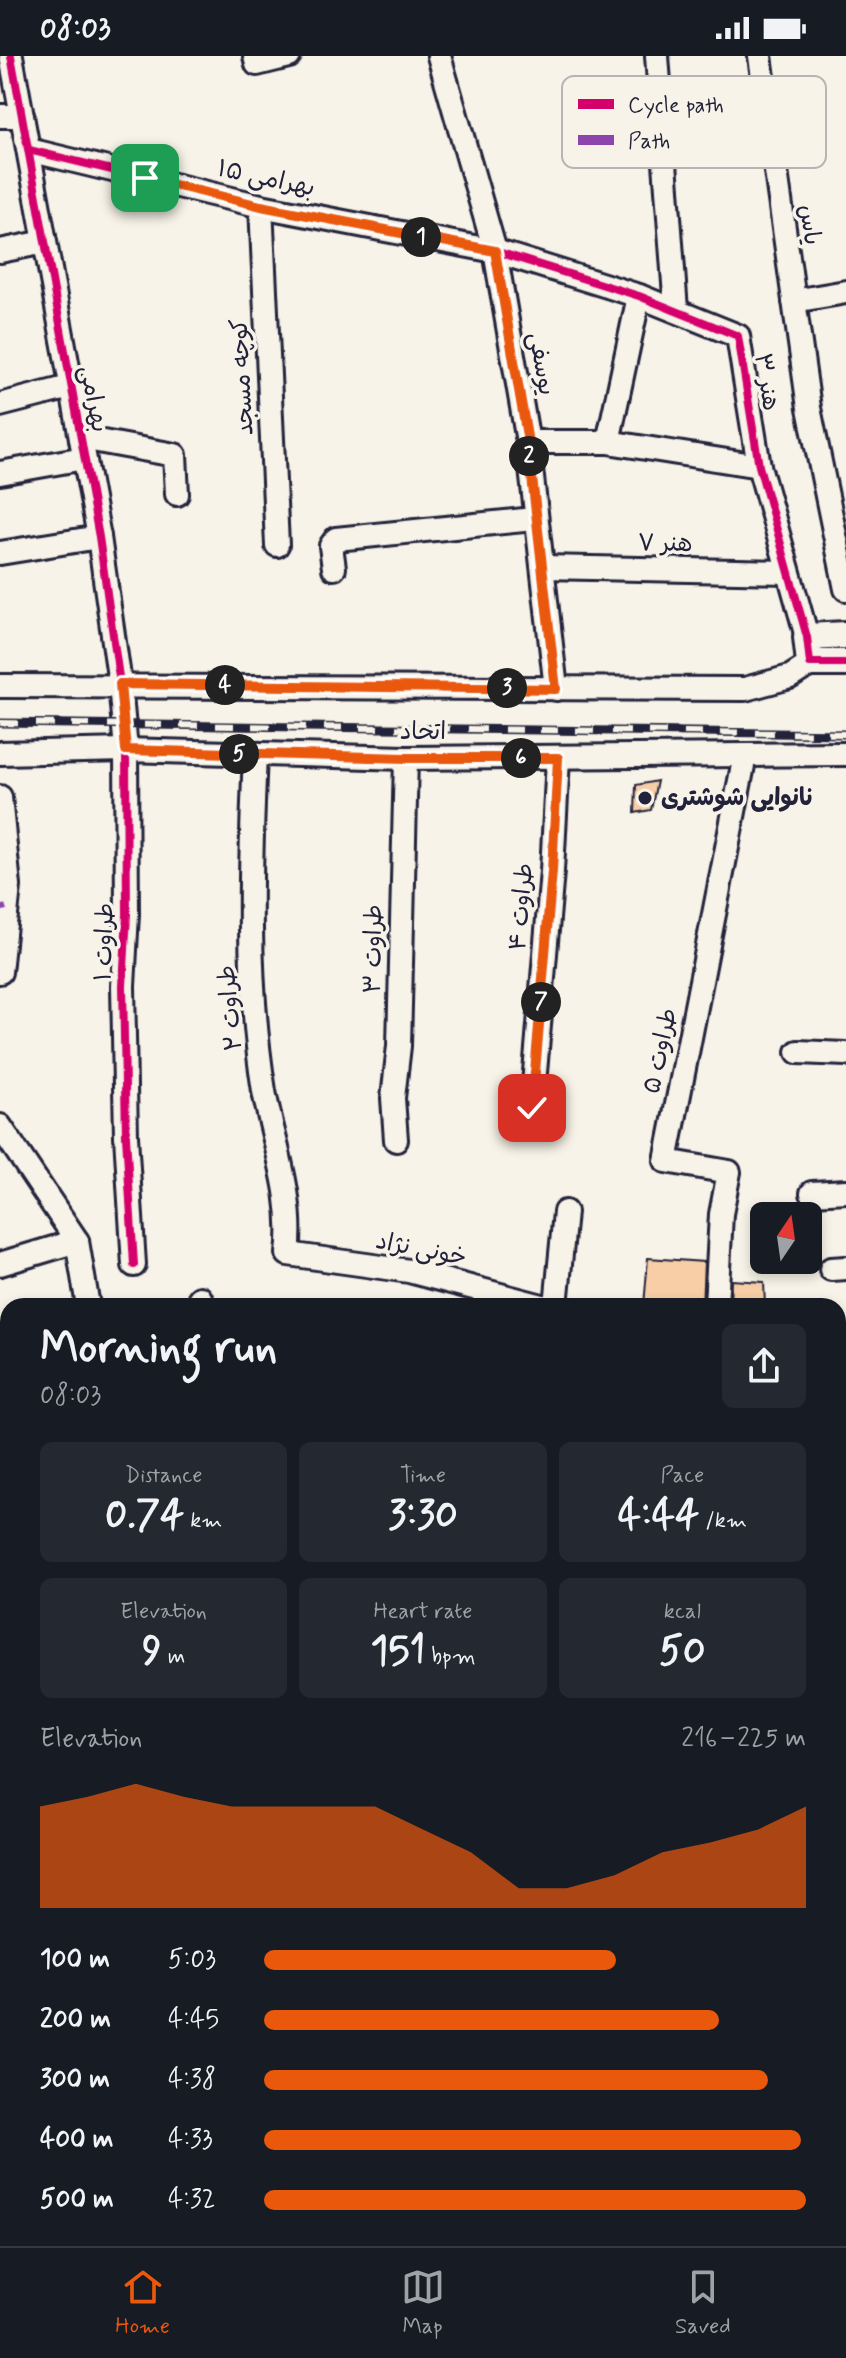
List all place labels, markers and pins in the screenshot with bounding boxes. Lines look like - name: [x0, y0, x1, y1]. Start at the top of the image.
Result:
- pin: [111, 144, 179, 212]
- pin: 1: [401, 217, 441, 257]
- pin: 2: [509, 436, 549, 476]
- pin: 4: [205, 665, 245, 705]
- pin: 3: [487, 668, 527, 708]
- pin: 5: [219, 734, 259, 774]
- pin: 6: [501, 738, 541, 778]
- place label: نانوایی شوشتری: [661, 783, 815, 814]
- marker: نانوایی شوشتری: [636, 789, 654, 807]
- pin: 7: [521, 982, 561, 1022]
- pin: [498, 1074, 566, 1142]

